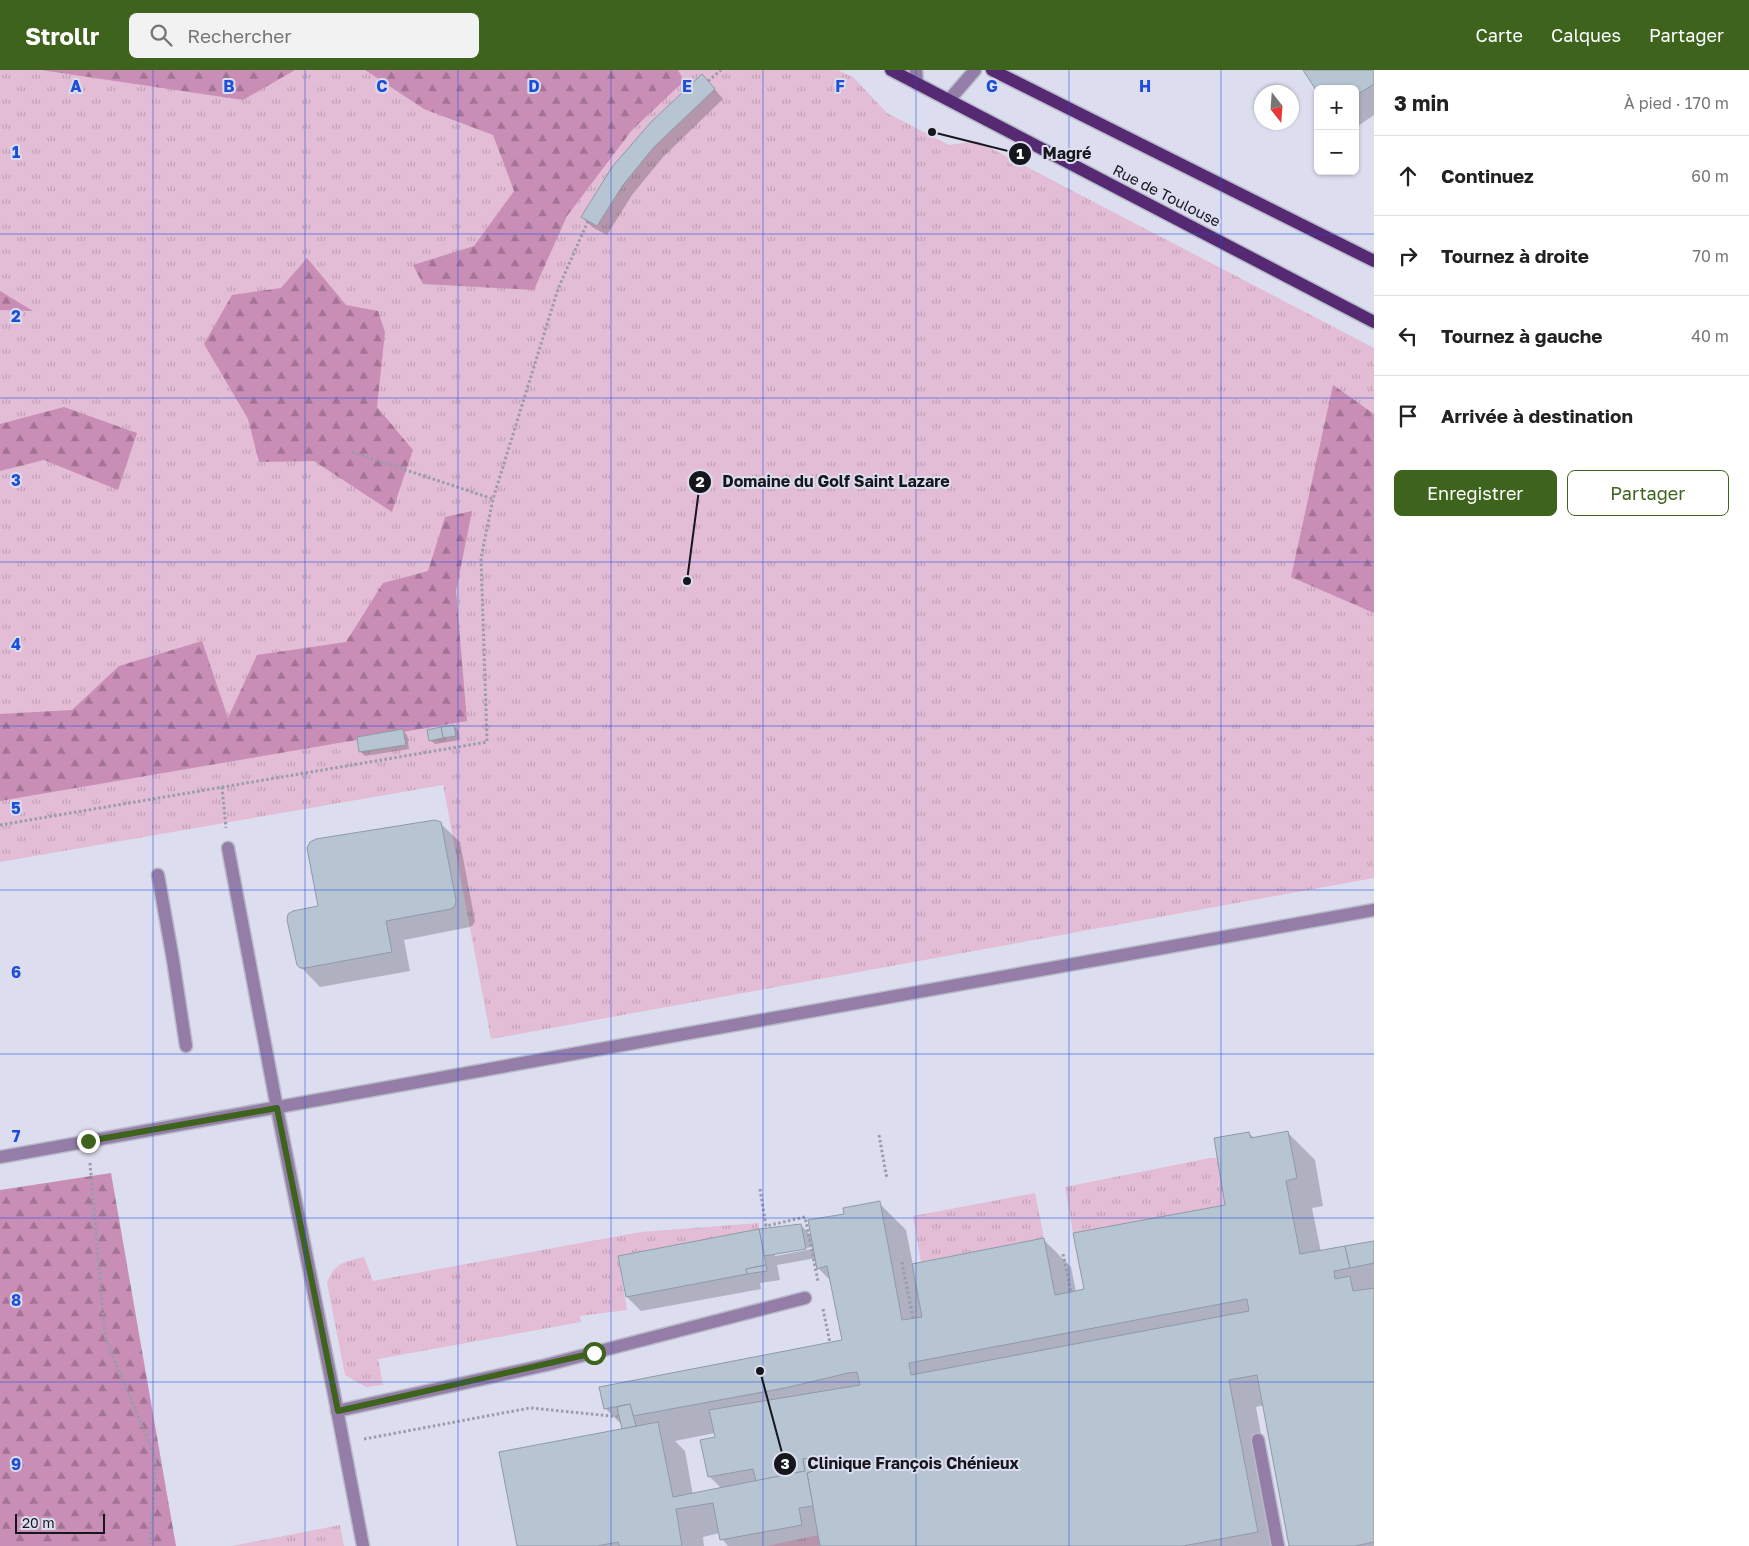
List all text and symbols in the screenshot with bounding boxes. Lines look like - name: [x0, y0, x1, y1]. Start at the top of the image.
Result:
- search box: [129, 13, 479, 58]
- text: Strollr: [25, 21, 99, 50]
- icon: search: [147, 21, 175, 49]
- text: Rechercher: [187, 24, 292, 47]
- text: Carte: [1476, 24, 1523, 46]
- text: Calques: [1551, 24, 1621, 46]
- text: Partager: [1649, 24, 1724, 46]
- text: A: [70, 76, 82, 96]
- text: B: [223, 76, 235, 96]
- text: C: [376, 76, 388, 96]
- text: D: [528, 76, 540, 96]
- text: E: [682, 76, 692, 96]
- text: F: [835, 76, 845, 96]
- text: G: [986, 76, 998, 96]
- text: H: [1139, 76, 1151, 96]
- north arrow: [1254, 85, 1299, 130]
- map controls: [1314, 85, 1359, 175]
- button: +: [1314, 85, 1359, 130]
- text: 3 min: [1394, 90, 1449, 116]
- text: À pied · 170 m: [1624, 93, 1729, 113]
- button: −: [1314, 130, 1359, 175]
- callout: Magré: [1008, 138, 1102, 169]
- text: 1: [12, 142, 20, 162]
- text: Magré: [1043, 143, 1091, 163]
- text: 1: [1016, 144, 1024, 162]
- street label: Rue de Toulouse: [1110, 160, 1224, 230]
- icon: ahead: [1394, 162, 1422, 190]
- text: Continuez: [1441, 164, 1534, 187]
- text: 60 m: [1691, 166, 1729, 186]
- icon: right: [1394, 242, 1422, 270]
- text: Tournez à droite: [1441, 244, 1589, 267]
- text: 70 m: [1692, 246, 1729, 266]
- text: 2: [11, 306, 21, 326]
- icon: left: [1394, 322, 1422, 350]
- text: Tournez à gauche: [1441, 324, 1602, 347]
- text: 40 m: [1691, 326, 1729, 346]
- icon: arrive: [1394, 402, 1422, 430]
- text: Arrivée à destination: [1441, 404, 1633, 427]
- callout: Domaine du Golf Saint Lazare: [688, 466, 960, 497]
- text: 3: [11, 470, 21, 490]
- button: Enregistrer: [1394, 470, 1557, 516]
- button: Partager: [1567, 470, 1729, 516]
- text: Domaine du Golf Saint Lazare: [722, 471, 950, 491]
- text: 2: [695, 472, 705, 490]
- text: 4: [11, 634, 21, 654]
- text: 5: [11, 798, 21, 818]
- text: 6: [11, 962, 21, 982]
- text: 7: [12, 1126, 21, 1146]
- route end: [77, 1130, 100, 1153]
- text: 8: [11, 1290, 21, 1310]
- route start: [583, 1342, 606, 1365]
- callout: Clinique François Chénieux: [772, 1448, 1029, 1479]
- text: Clinique François Chénieux: [807, 1453, 1019, 1473]
- text: 9: [11, 1454, 21, 1474]
- text: 3: [780, 1454, 790, 1472]
- scale bar: [15, 1511, 105, 1534]
- text: 20 m: [22, 1514, 55, 1531]

